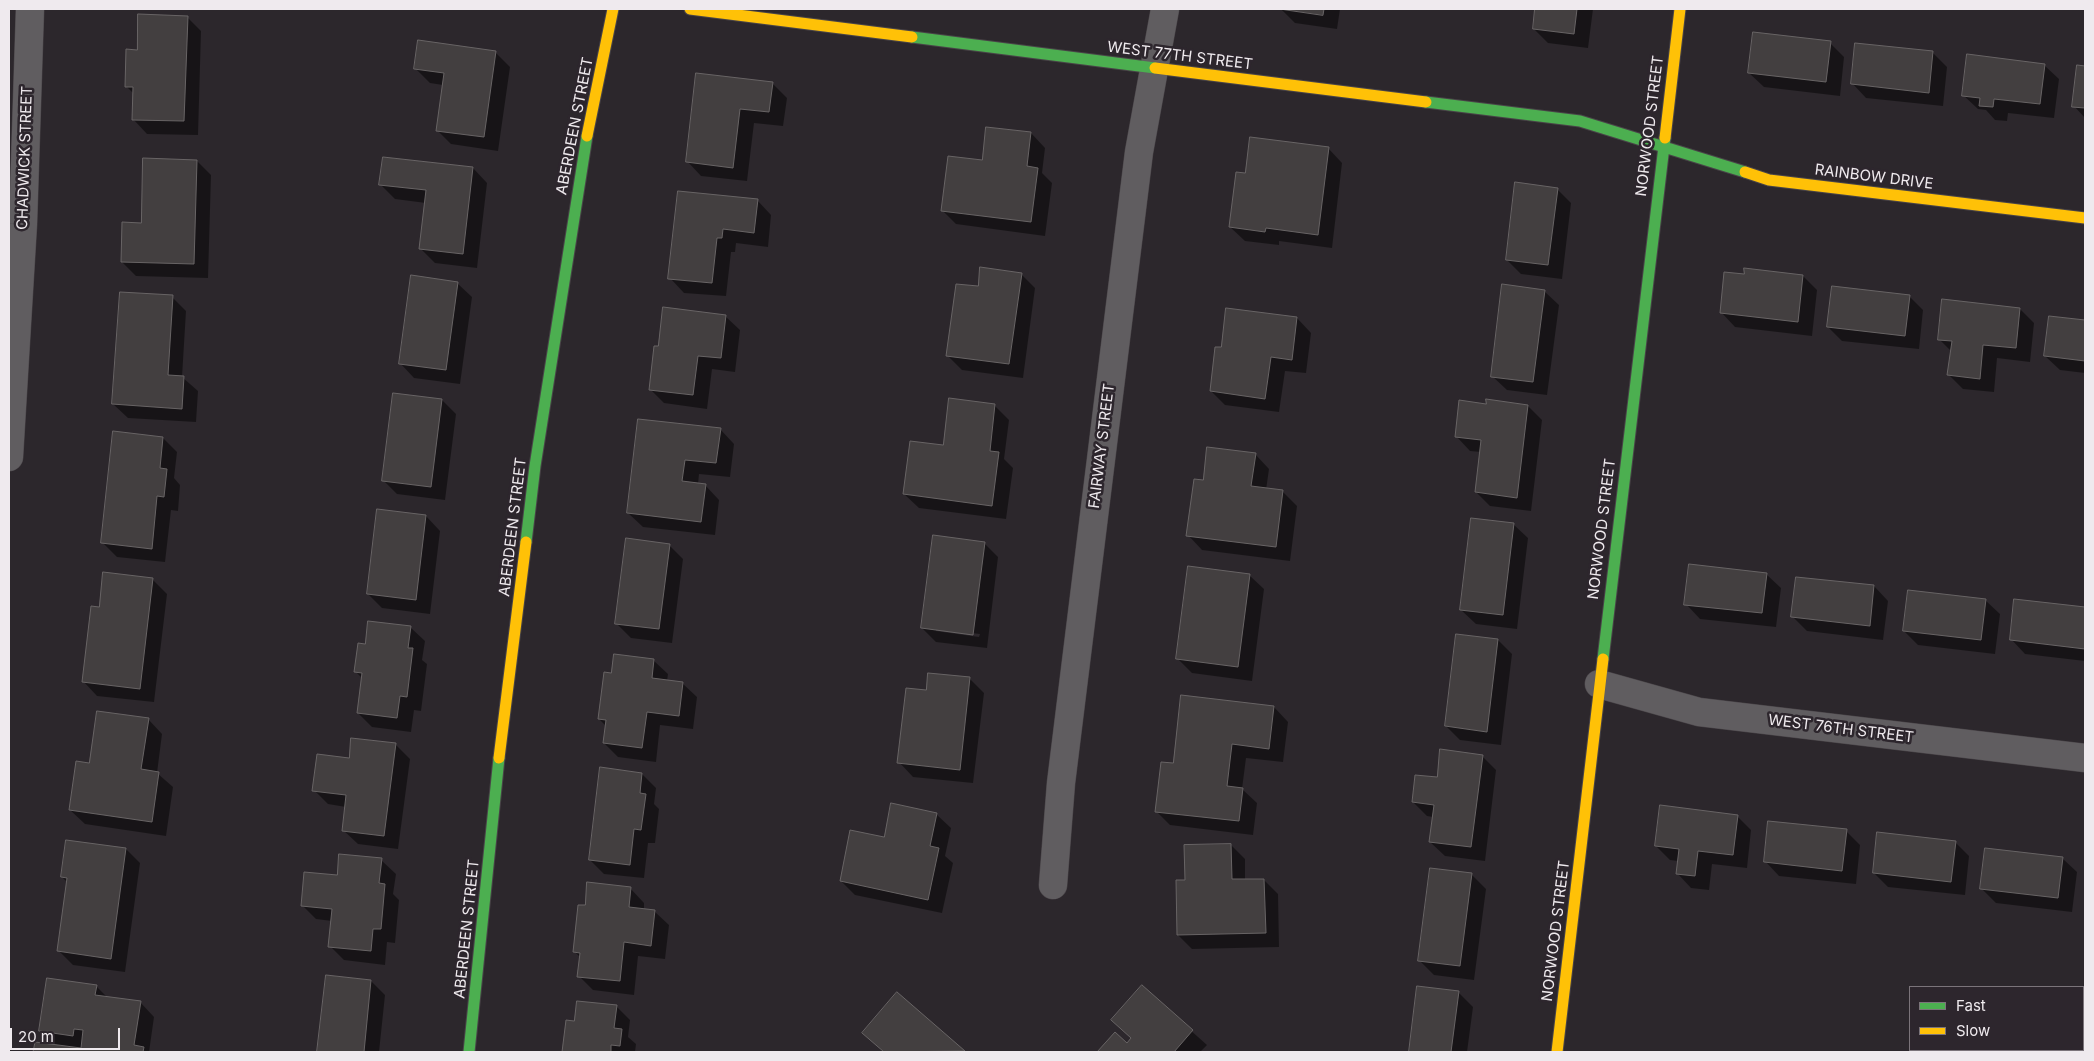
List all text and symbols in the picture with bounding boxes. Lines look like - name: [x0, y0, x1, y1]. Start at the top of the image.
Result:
- street label: WEST 77TH STREET: [1106, 38, 1254, 74]
- street label: NORWOOD STREET: [1632, 55, 1668, 197]
- street label: ABERDEEN STREET: [553, 56, 597, 196]
- street label: CHADWICK STREET: [13, 86, 37, 230]
- street label: RAINBOW DRIVE: [1814, 161, 1934, 193]
- street label: FAIRWAY STREET: [1085, 382, 1119, 510]
- street label: ABERDEEN STREET: [496, 456, 530, 598]
- street label: NORWOOD STREET: [1584, 458, 1620, 600]
- street label: WEST 76TH STREET: [1767, 711, 1915, 747]
- street label: ABERDEEN STREET: [451, 858, 483, 1000]
- street label: NORWOOD STREET: [1538, 860, 1574, 1002]
- legend: [1909, 986, 2084, 1051]
- text: Fast: [1956, 996, 1986, 1015]
- scale bar: [12, 1018, 122, 1050]
- text: Slow: [1956, 1021, 1990, 1040]
- text: 20 m: [18, 1027, 54, 1046]

